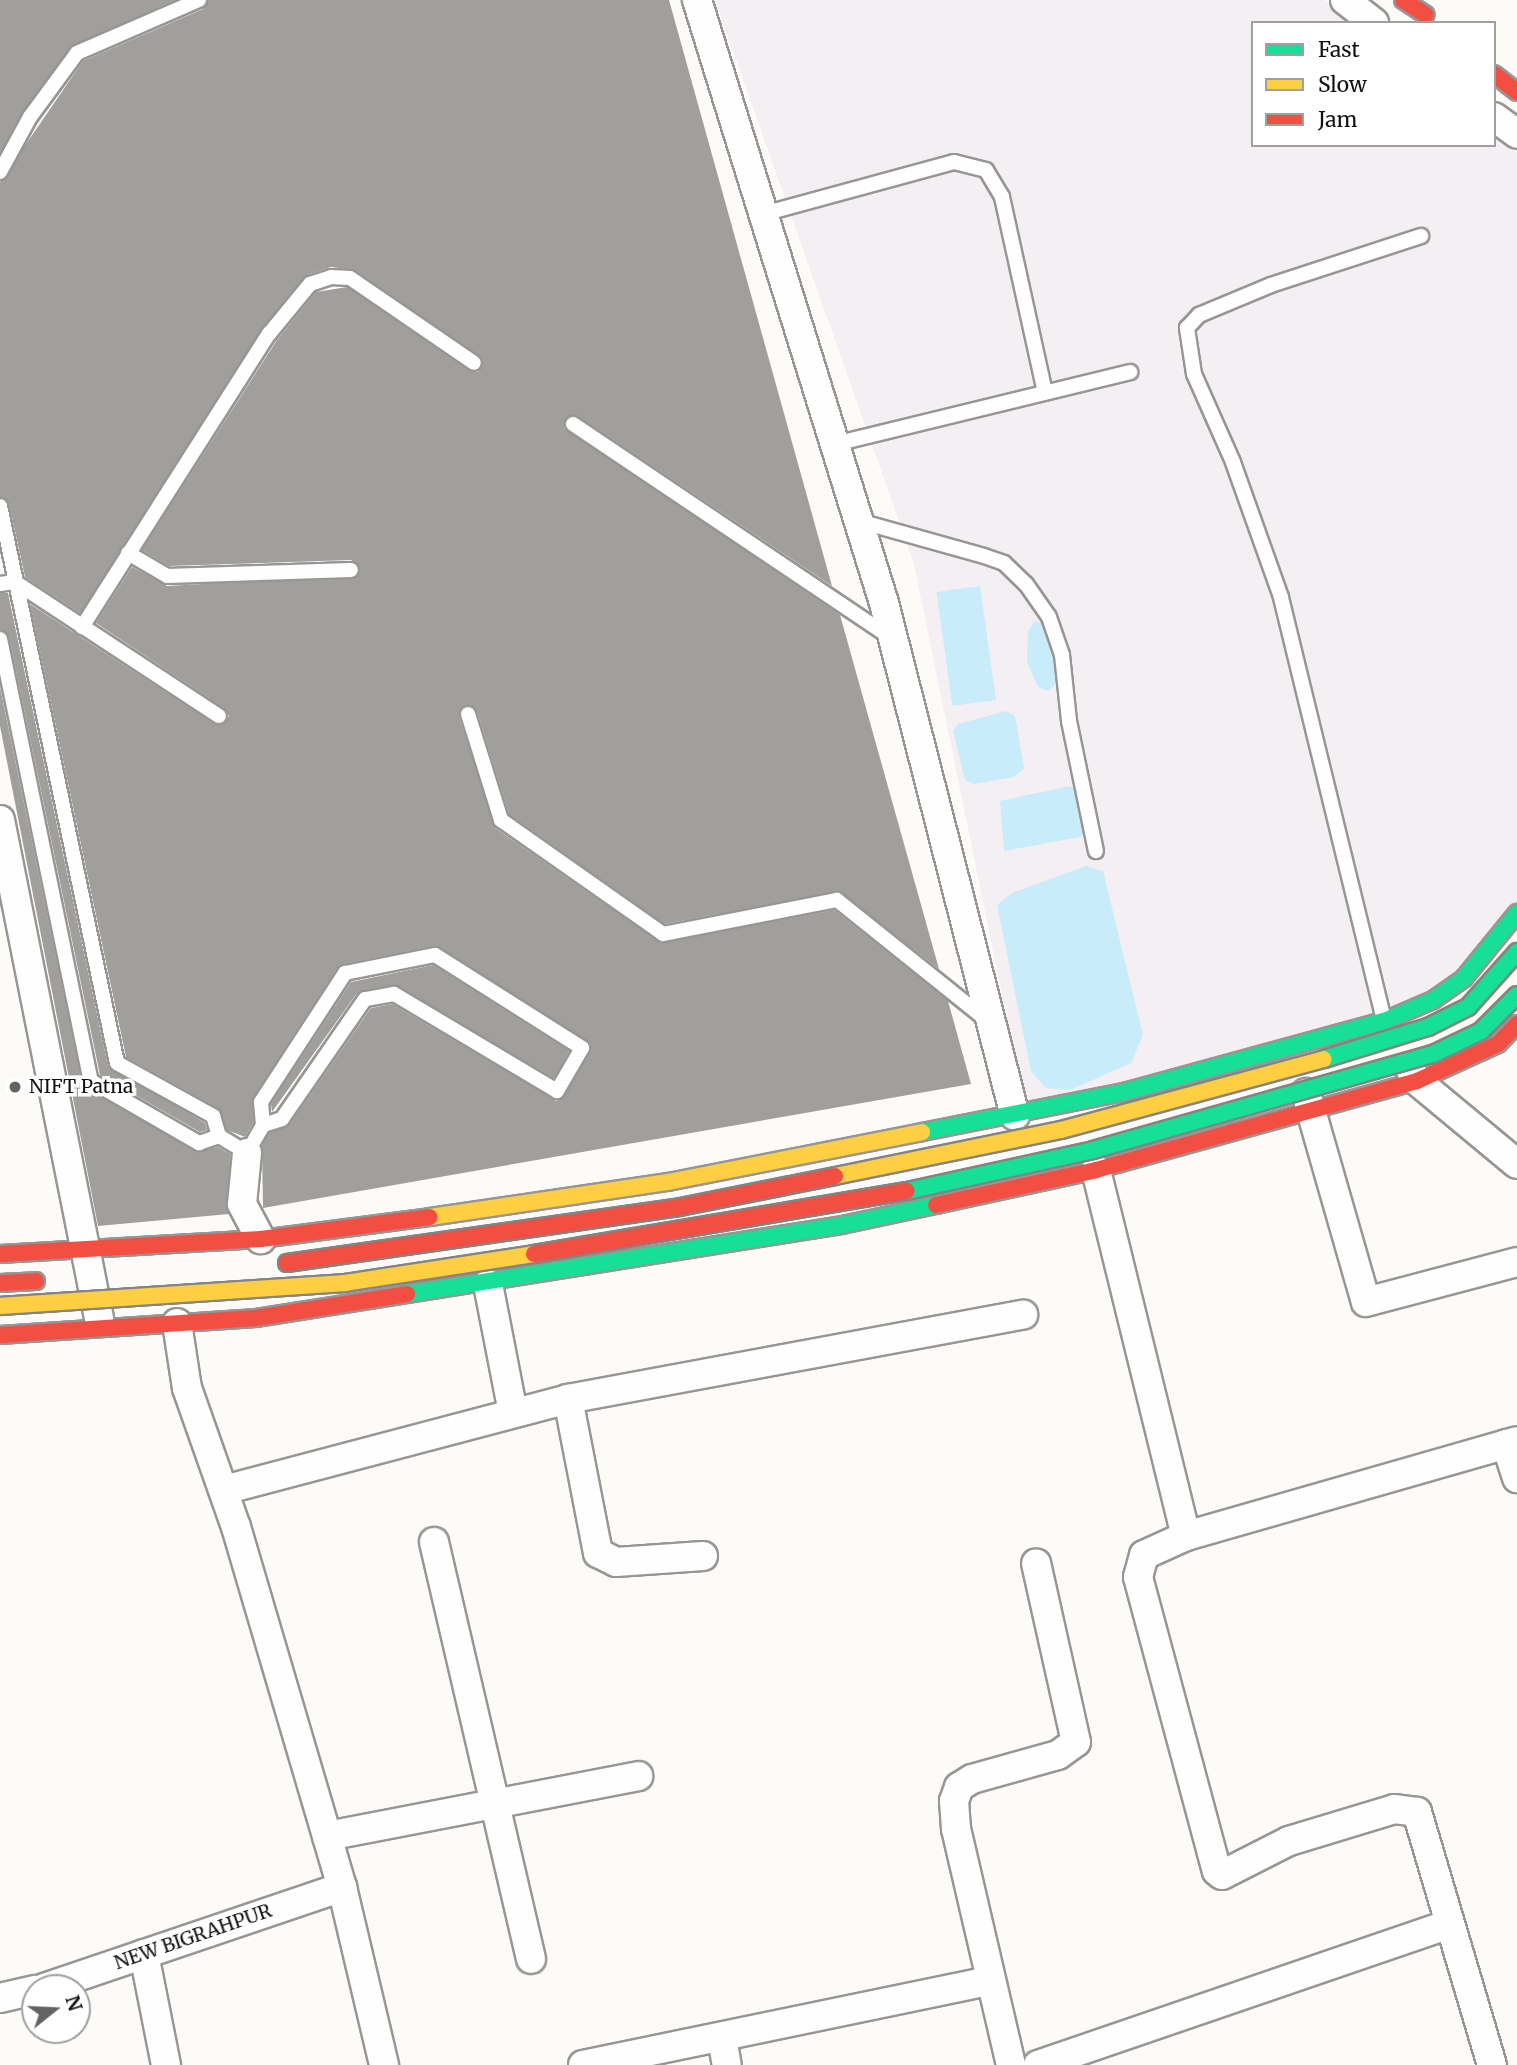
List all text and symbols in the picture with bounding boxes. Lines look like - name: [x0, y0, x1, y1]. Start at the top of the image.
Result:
- legend: [1251, 21, 1496, 147]
- text: Fast: [1318, 36, 1360, 63]
- text: Slow: [1318, 71, 1367, 98]
- text: Jam: [1318, 106, 1357, 133]
- place label: NIFT Patna: [29, 1076, 133, 1098]
- marker: NIFT Patna: [7, 1079, 23, 1095]
- street label: NEW BIGRAHPUR: [111, 1899, 275, 1975]
- north arrow: [21, 1974, 91, 2044]
- text: N: [60, 1992, 88, 2014]

